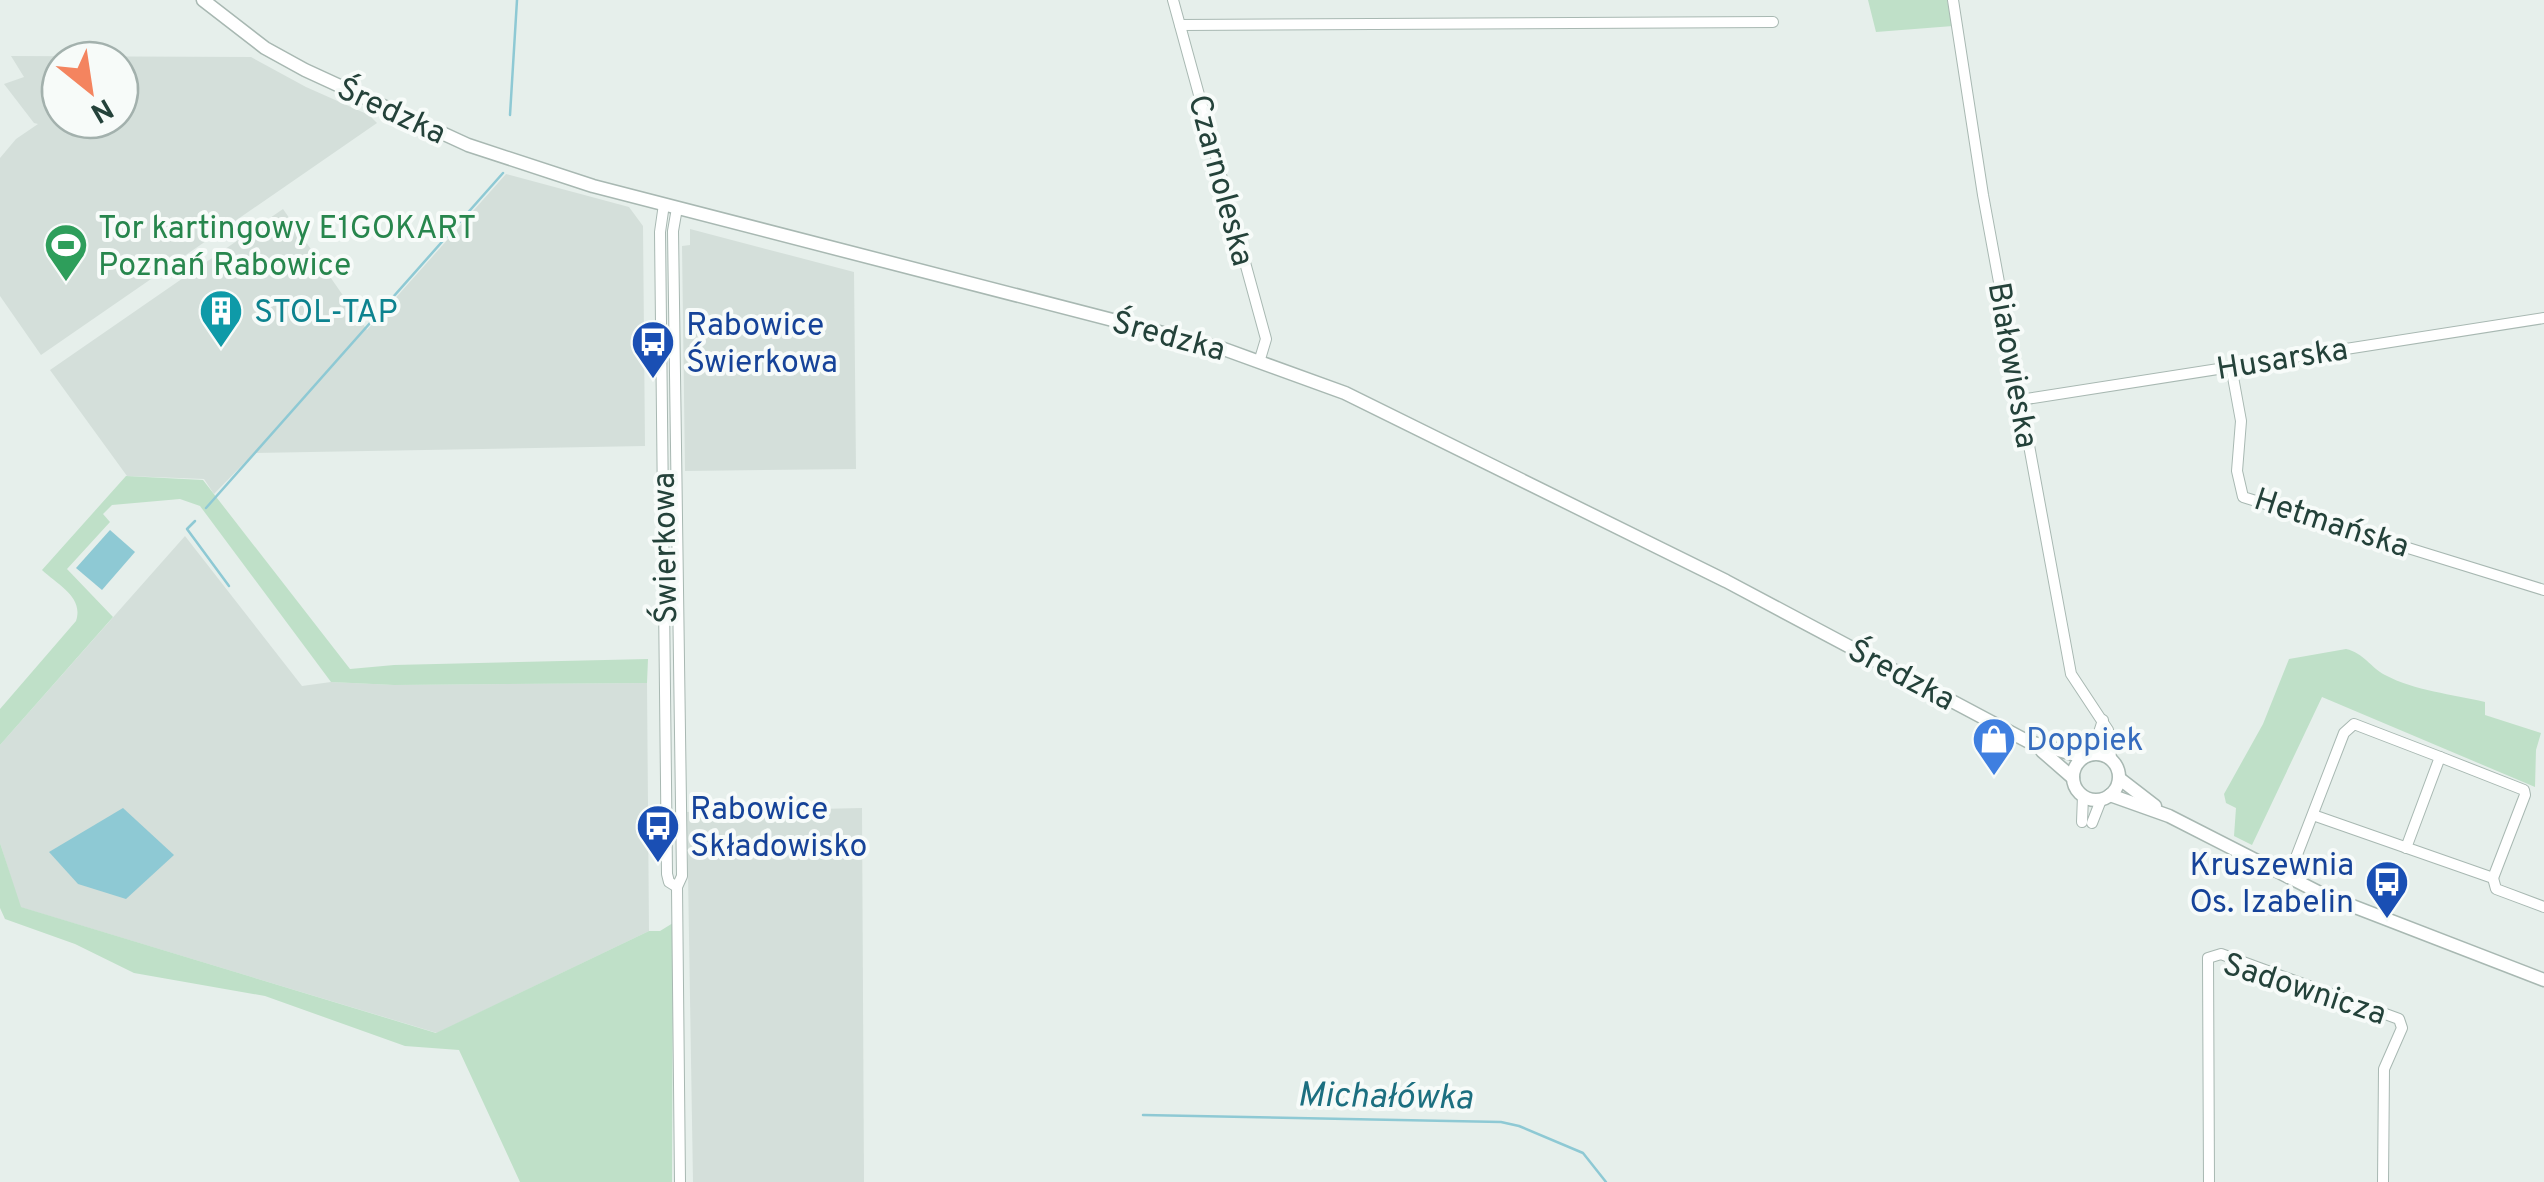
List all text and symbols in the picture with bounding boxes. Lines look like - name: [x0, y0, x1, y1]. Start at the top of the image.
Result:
- north arrow: [40, 40, 140, 140]
- street label: Średzka: [330, 67, 453, 155]
- text: N: [83, 88, 119, 130]
- street label: Czarnoleska: [1177, 91, 1261, 271]
- place label: Tor kartingowy E1GOKART Poznań Rabowice: [98, 210, 476, 287]
- sports icon: Tor kartingowy E1GOKART Poznań Rabowice: [43, 222, 89, 283]
- street label: Białowieska: [1977, 279, 2045, 452]
- building icon: STOL-TAP: [198, 288, 244, 349]
- place label: STOL-TAP: [254, 294, 398, 334]
- street label: Średzka: [1107, 301, 1230, 372]
- place label: Rabowice Świerkowa: [686, 307, 838, 384]
- bus stop icon: Rabowice Świerkowa: [630, 319, 676, 380]
- street label: Husarska: [2214, 331, 2351, 391]
- street label: Świerkowa: [643, 472, 688, 624]
- street label: Hetmańska: [2248, 481, 2414, 569]
- street label: Średzka: [1840, 629, 1963, 721]
- shop icon: Doppiek: [1971, 716, 2017, 777]
- place label: Doppiek: [2026, 722, 2144, 762]
- place label: Rabowice Składowisko: [690, 791, 867, 868]
- bus stop icon: Rabowice Składowisko: [635, 803, 681, 864]
- place label: Kruszewnia Os. Izabelin: [2189, 847, 2354, 924]
- bus stop icon: Kruszewnia Os. Izabelin: [2364, 859, 2410, 920]
- street label: Sadownicza: [2217, 946, 2391, 1036]
- water label: Michałówka: [1297, 1074, 1473, 1122]

